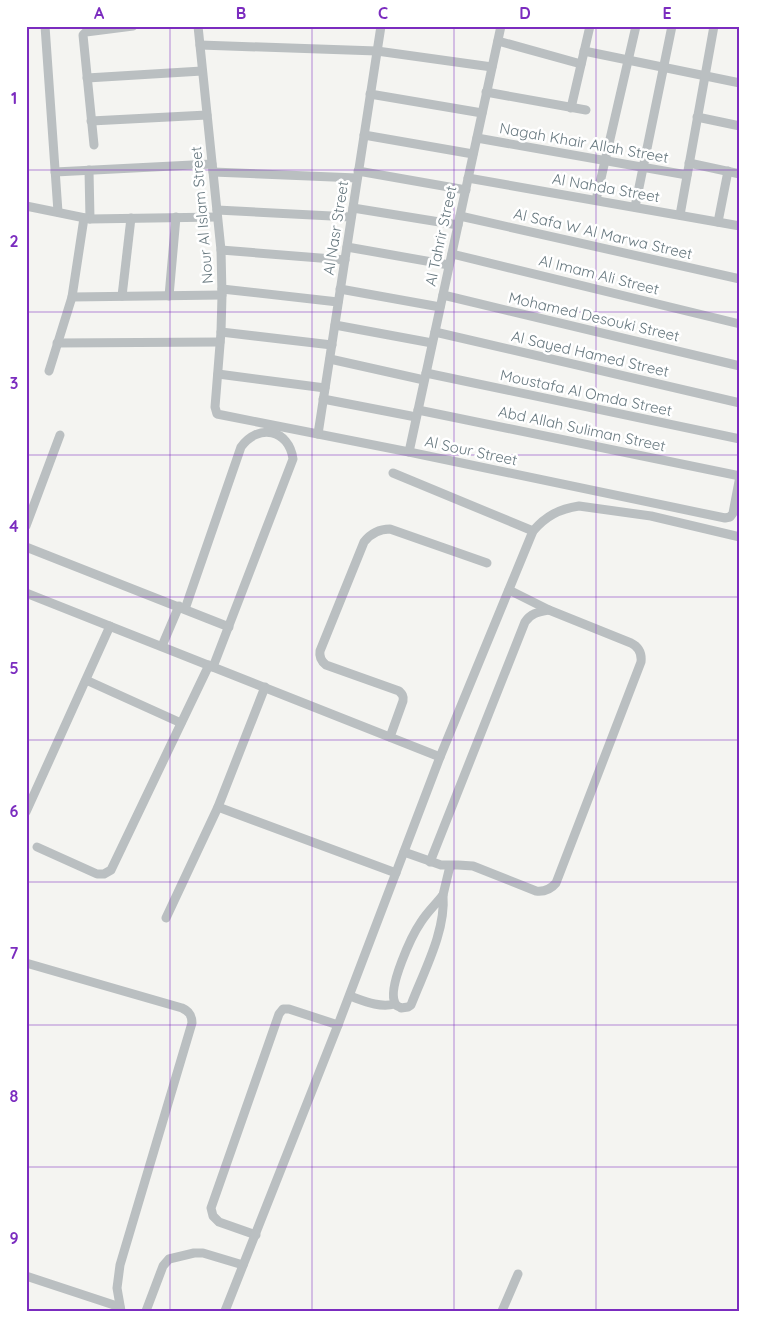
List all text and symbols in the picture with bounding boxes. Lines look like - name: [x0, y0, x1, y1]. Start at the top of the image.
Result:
- text: A: [94, 3, 105, 23]
- text: B: [236, 3, 246, 23]
- text: C: [378, 3, 388, 23]
- text: D: [519, 3, 531, 23]
- text: E: [662, 3, 672, 23]
- text: 1: [11, 88, 17, 108]
- street label: Nagah Khair Allah Street: [498, 118, 670, 167]
- street label: Nour Al Islam Street: [186, 146, 217, 284]
- street label: Al Nahda Street: [551, 169, 661, 206]
- street label: Al Nasr Street: [319, 179, 352, 276]
- street label: Al Tahrir Street: [421, 184, 460, 288]
- street label: Al Safa W Al Marwa Street: [512, 204, 694, 263]
- text: 2: [9, 231, 19, 251]
- street label: Al Imam Ali Street: [537, 250, 661, 299]
- street label: Mohamed Desouki Street: [507, 288, 681, 345]
- street label: Al Sayed Hamed Street: [509, 326, 671, 381]
- street label: Moustafa Al Omda Street: [498, 365, 674, 420]
- text: 3: [10, 373, 18, 393]
- street label: Abd Allah Suliman Street: [497, 401, 667, 456]
- street label: Al Sour Street: [423, 431, 519, 470]
- text: 4: [9, 516, 19, 536]
- text: 5: [9, 658, 19, 678]
- text: 6: [10, 801, 19, 821]
- text: 7: [10, 943, 19, 963]
- text: 8: [10, 1086, 19, 1106]
- text: 9: [9, 1228, 19, 1248]

